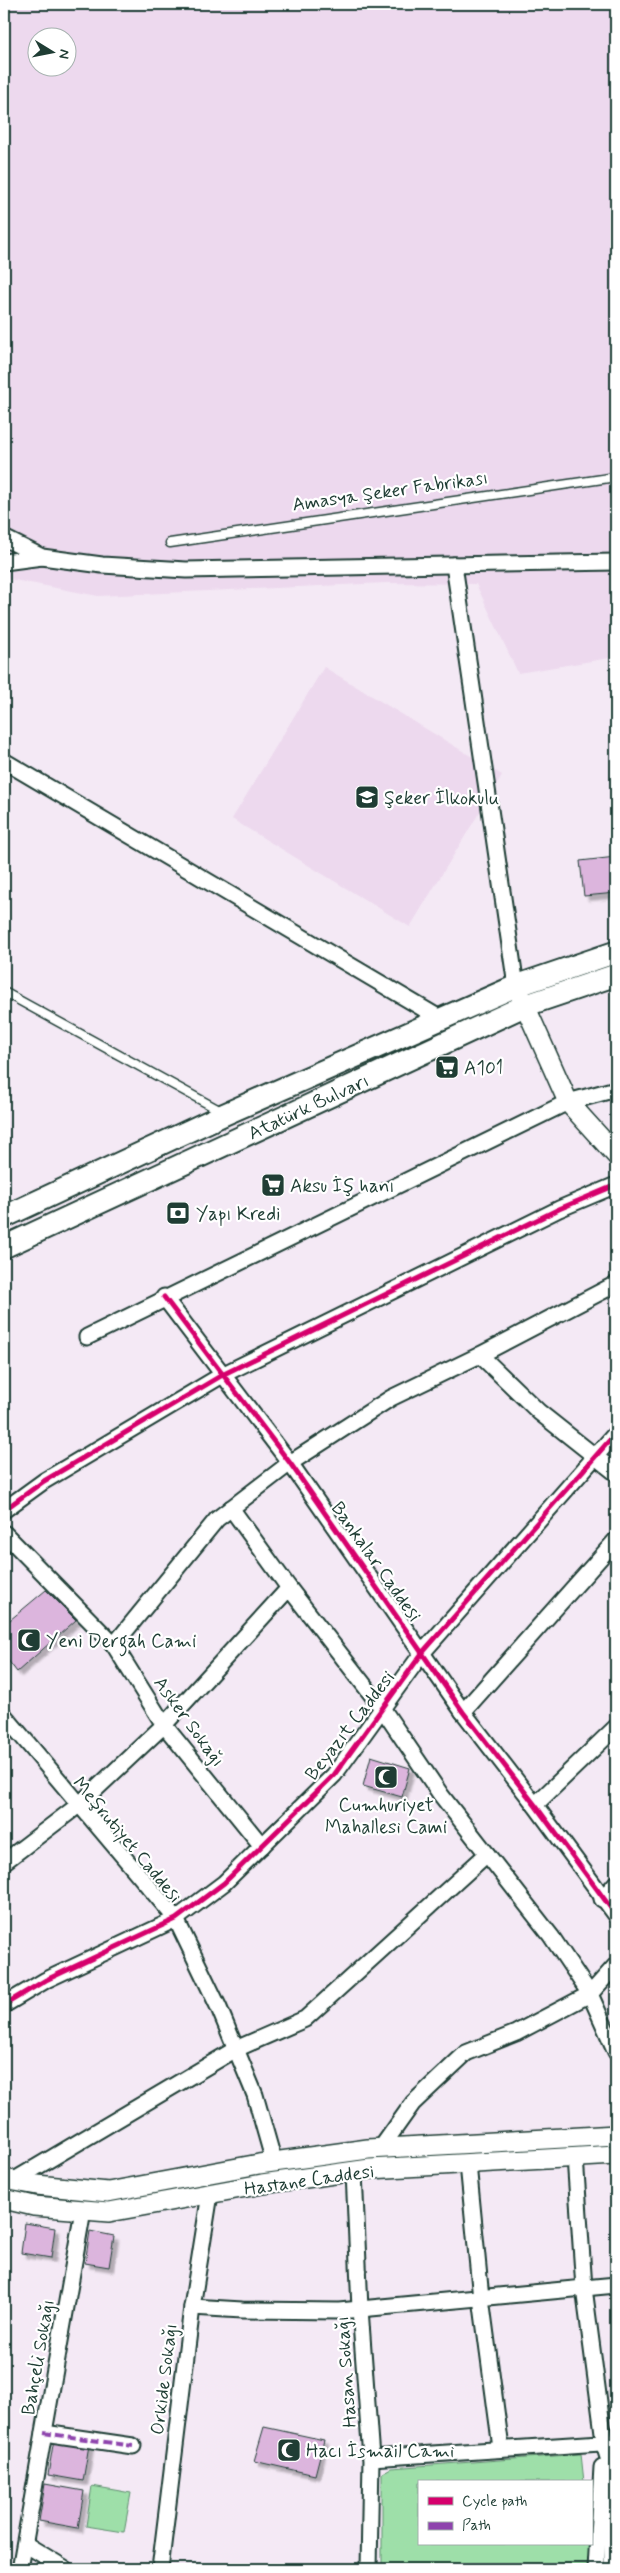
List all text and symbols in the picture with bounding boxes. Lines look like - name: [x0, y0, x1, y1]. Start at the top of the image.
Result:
- north arrow: [28, 28, 78, 78]
- text: N: [54, 48, 73, 60]
- street label: Amasya Şeker Fabrikası: [291, 465, 490, 518]
- school or university icon: Şeker İlkokulu: [354, 784, 380, 810]
- place label: Şeker İlkokulu: [384, 786, 499, 811]
- supermarket icon: A101: [434, 1054, 460, 1080]
- place label: A101: [464, 1056, 503, 1081]
- street label: Atatürk Bulvarı: [244, 1068, 373, 1146]
- supermarket icon: Aksu İş hanı: [260, 1172, 286, 1198]
- place label: Aksu İş hanı: [290, 1174, 395, 1199]
- bank icon: Yapı Kredi: [165, 1200, 191, 1226]
- place label: Yapı Kredi: [196, 1202, 280, 1227]
- street label: Bankalar Caddesi: [325, 1497, 426, 1627]
- mosque icon: Yeni Dergah Cami: [16, 1627, 42, 1653]
- place label: Yeni Dergah Cami: [46, 1629, 196, 1657]
- street label: Beyazıt Caddesi: [300, 1666, 401, 1786]
- street label: Asker Sokağı: [147, 1672, 230, 1773]
- mosque icon: Cumhuriyet Mahallesi Cami: [373, 1764, 399, 1790]
- street label: Meşrutiyet Caddesi: [66, 1772, 187, 1909]
- place label: Cumhuriyet Mahallesi Cami: [325, 1793, 447, 1840]
- street label: Hastane Caddesi: [242, 2159, 376, 2202]
- street label: Bahçeli Sokağı: [16, 2297, 62, 2417]
- street label: Hasan Sokağı: [330, 2315, 364, 2428]
- street label: Orkide Sokağı: [145, 2322, 185, 2436]
- mosque icon: Hacı İsmail Cami: [276, 2437, 302, 2463]
- place label: Hacı İsmail Cami: [306, 2439, 454, 2464]
- legend: [418, 2480, 592, 2546]
- text: Cycle path: [462, 2492, 527, 2512]
- text: Path: [462, 2516, 491, 2536]

